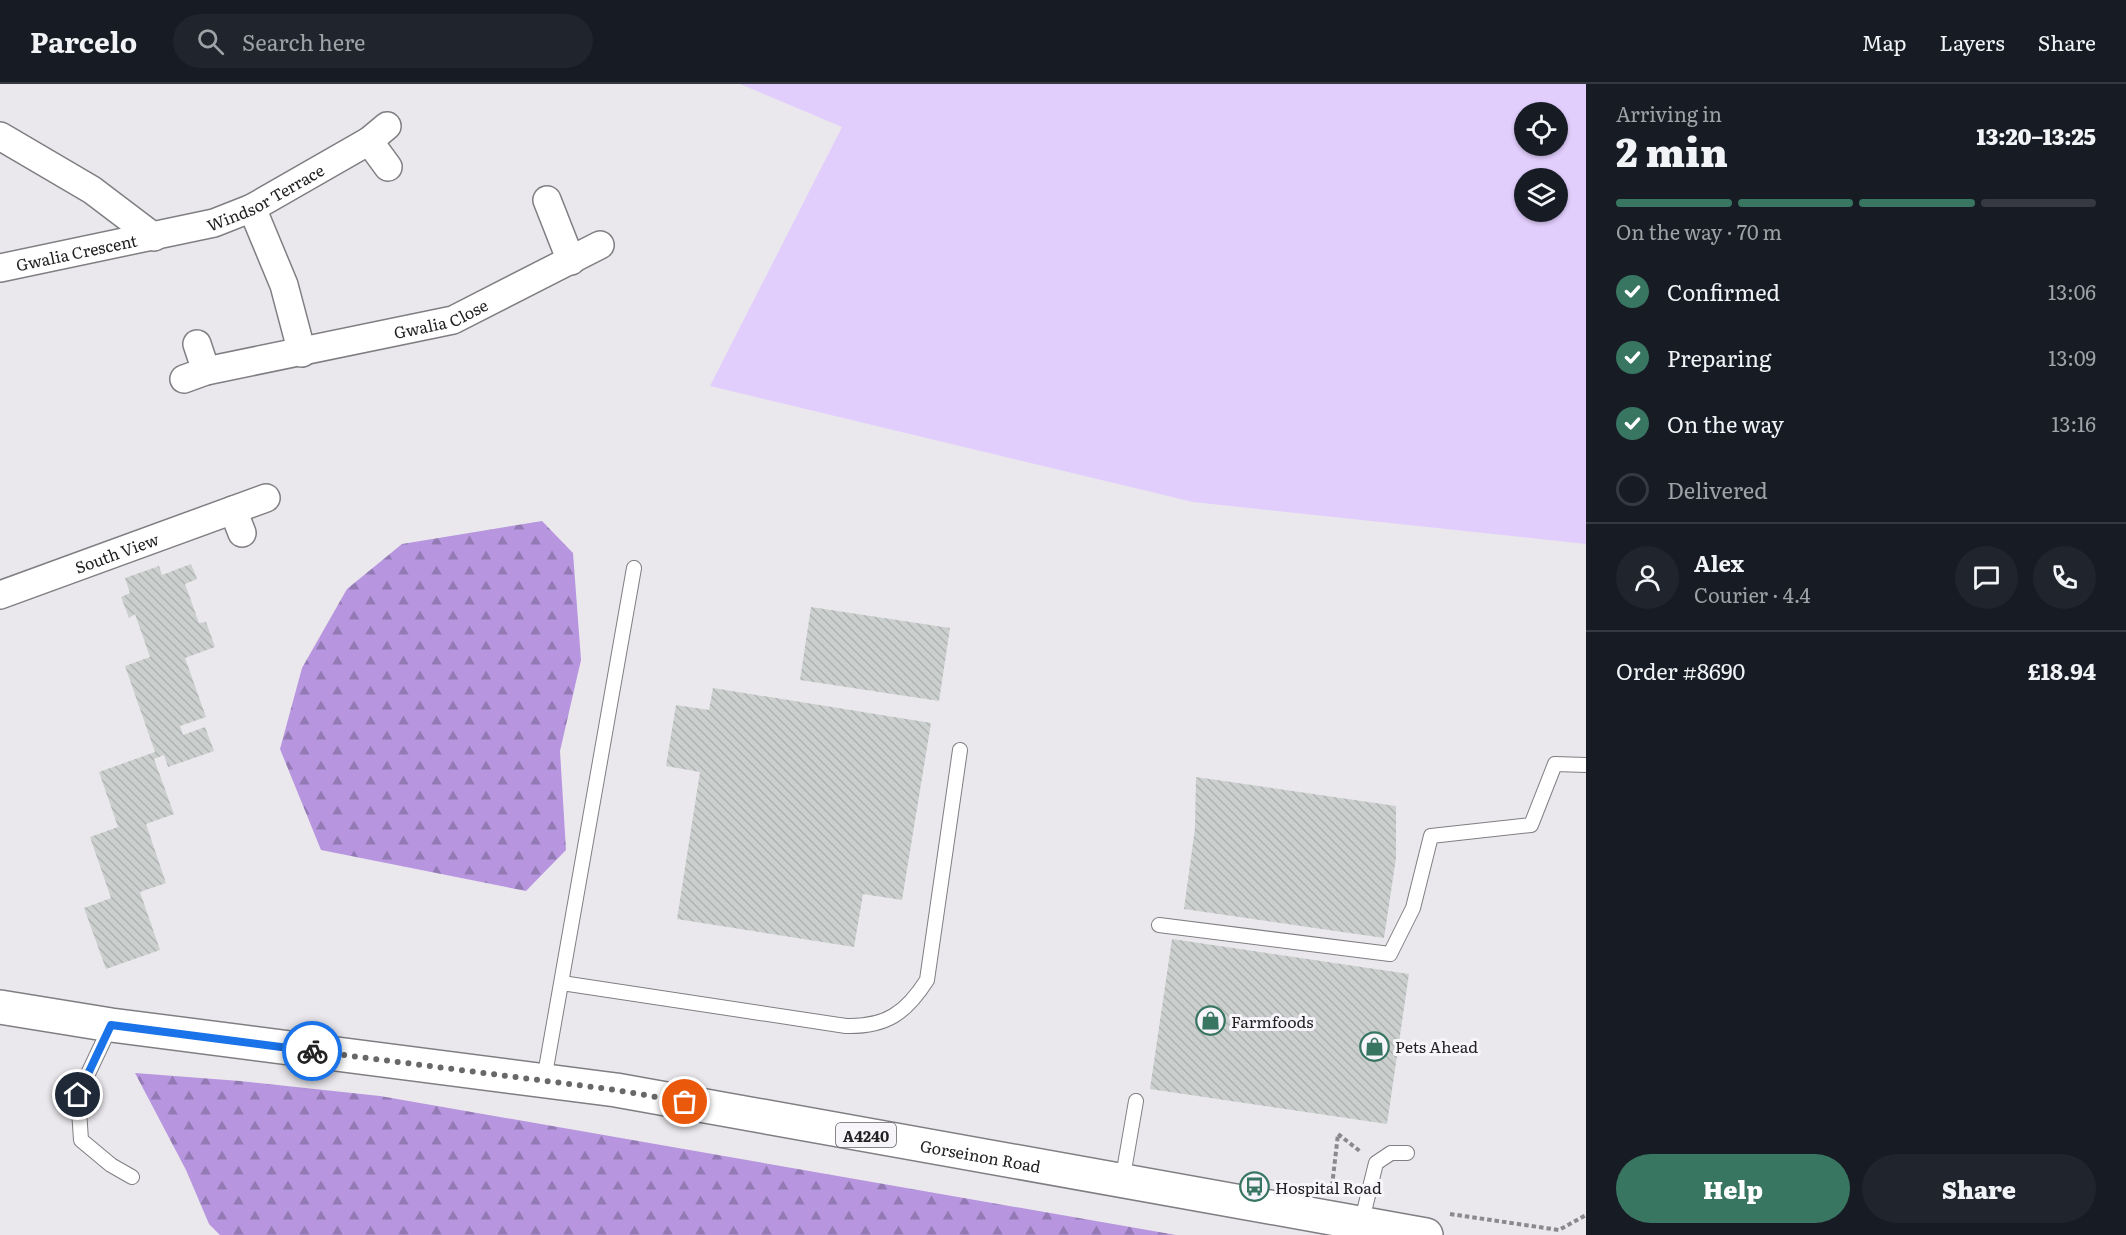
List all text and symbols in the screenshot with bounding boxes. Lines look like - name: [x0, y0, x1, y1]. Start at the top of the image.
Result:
- search box: [173, 14, 593, 68]
- text: Parcelo: [30, 20, 137, 62]
- icon: search: [194, 25, 227, 58]
- text: Search here: [242, 25, 366, 58]
- text: Map: [1862, 26, 1907, 57]
- text: Layers: [1940, 26, 2005, 57]
- text: Share: [2038, 26, 2096, 57]
- text: Arriving in: [1616, 98, 1722, 128]
- map controls: [1514, 102, 1568, 222]
- button: locate: [1514, 102, 1568, 156]
- text: 13:20–13:25: [1977, 119, 2096, 152]
- text: 2 min: [1616, 121, 1728, 179]
- street label: Windsor Terrace: [203, 157, 328, 237]
- button: layers: [1514, 168, 1568, 222]
- text: On the way · 70 m: [1616, 216, 1782, 246]
- street label: Gwalia Crescent: [13, 227, 140, 276]
- icon: check: [1616, 275, 1649, 308]
- text: Confirmed: [1667, 275, 1780, 308]
- text: 13:06: [2048, 276, 2096, 306]
- street label: Gwalia Close: [391, 292, 492, 344]
- icon: check: [1616, 341, 1649, 374]
- text: Preparing: [1667, 341, 1771, 374]
- text: 13:09: [2048, 342, 2096, 372]
- icon: check: [1616, 407, 1649, 440]
- text: On the way: [1667, 407, 1784, 440]
- text: 13:16: [2051, 408, 2096, 438]
- text: Delivered: [1667, 473, 1768, 506]
- street label: South View: [71, 526, 162, 579]
- button: person: [1616, 546, 1679, 609]
- text: Alex: [1694, 546, 1744, 579]
- button: chat: [1955, 546, 2018, 609]
- button: phone: [2033, 546, 2096, 609]
- text: Courier · 4.4: [1694, 579, 1811, 609]
- text: Order #8690: [1616, 654, 1745, 687]
- text: £18.94: [2028, 654, 2096, 687]
- shop icon: Farmfoods: [1194, 1005, 1226, 1037]
- place label: Farmfoods: [1231, 1009, 1314, 1033]
- courier: [282, 1021, 342, 1081]
- shop icon: Pets Ahead: [1358, 1030, 1390, 1062]
- place label: Pets Ahead: [1395, 1034, 1478, 1058]
- icon: bike: [296, 1035, 329, 1068]
- pin: [52, 1069, 103, 1120]
- pin: [659, 1076, 710, 1127]
- icon: home: [61, 1078, 94, 1111]
- icon: bag: [668, 1085, 701, 1118]
- road number: A4240: [836, 1123, 896, 1147]
- street label: Gorseinon Road: [918, 1133, 1043, 1178]
- button: Help: [1616, 1154, 1850, 1223]
- button: Share: [1862, 1154, 2096, 1223]
- bus stop icon: Hospital Road: [1238, 1171, 1270, 1203]
- place label: Hospital Road: [1275, 1175, 1382, 1199]

